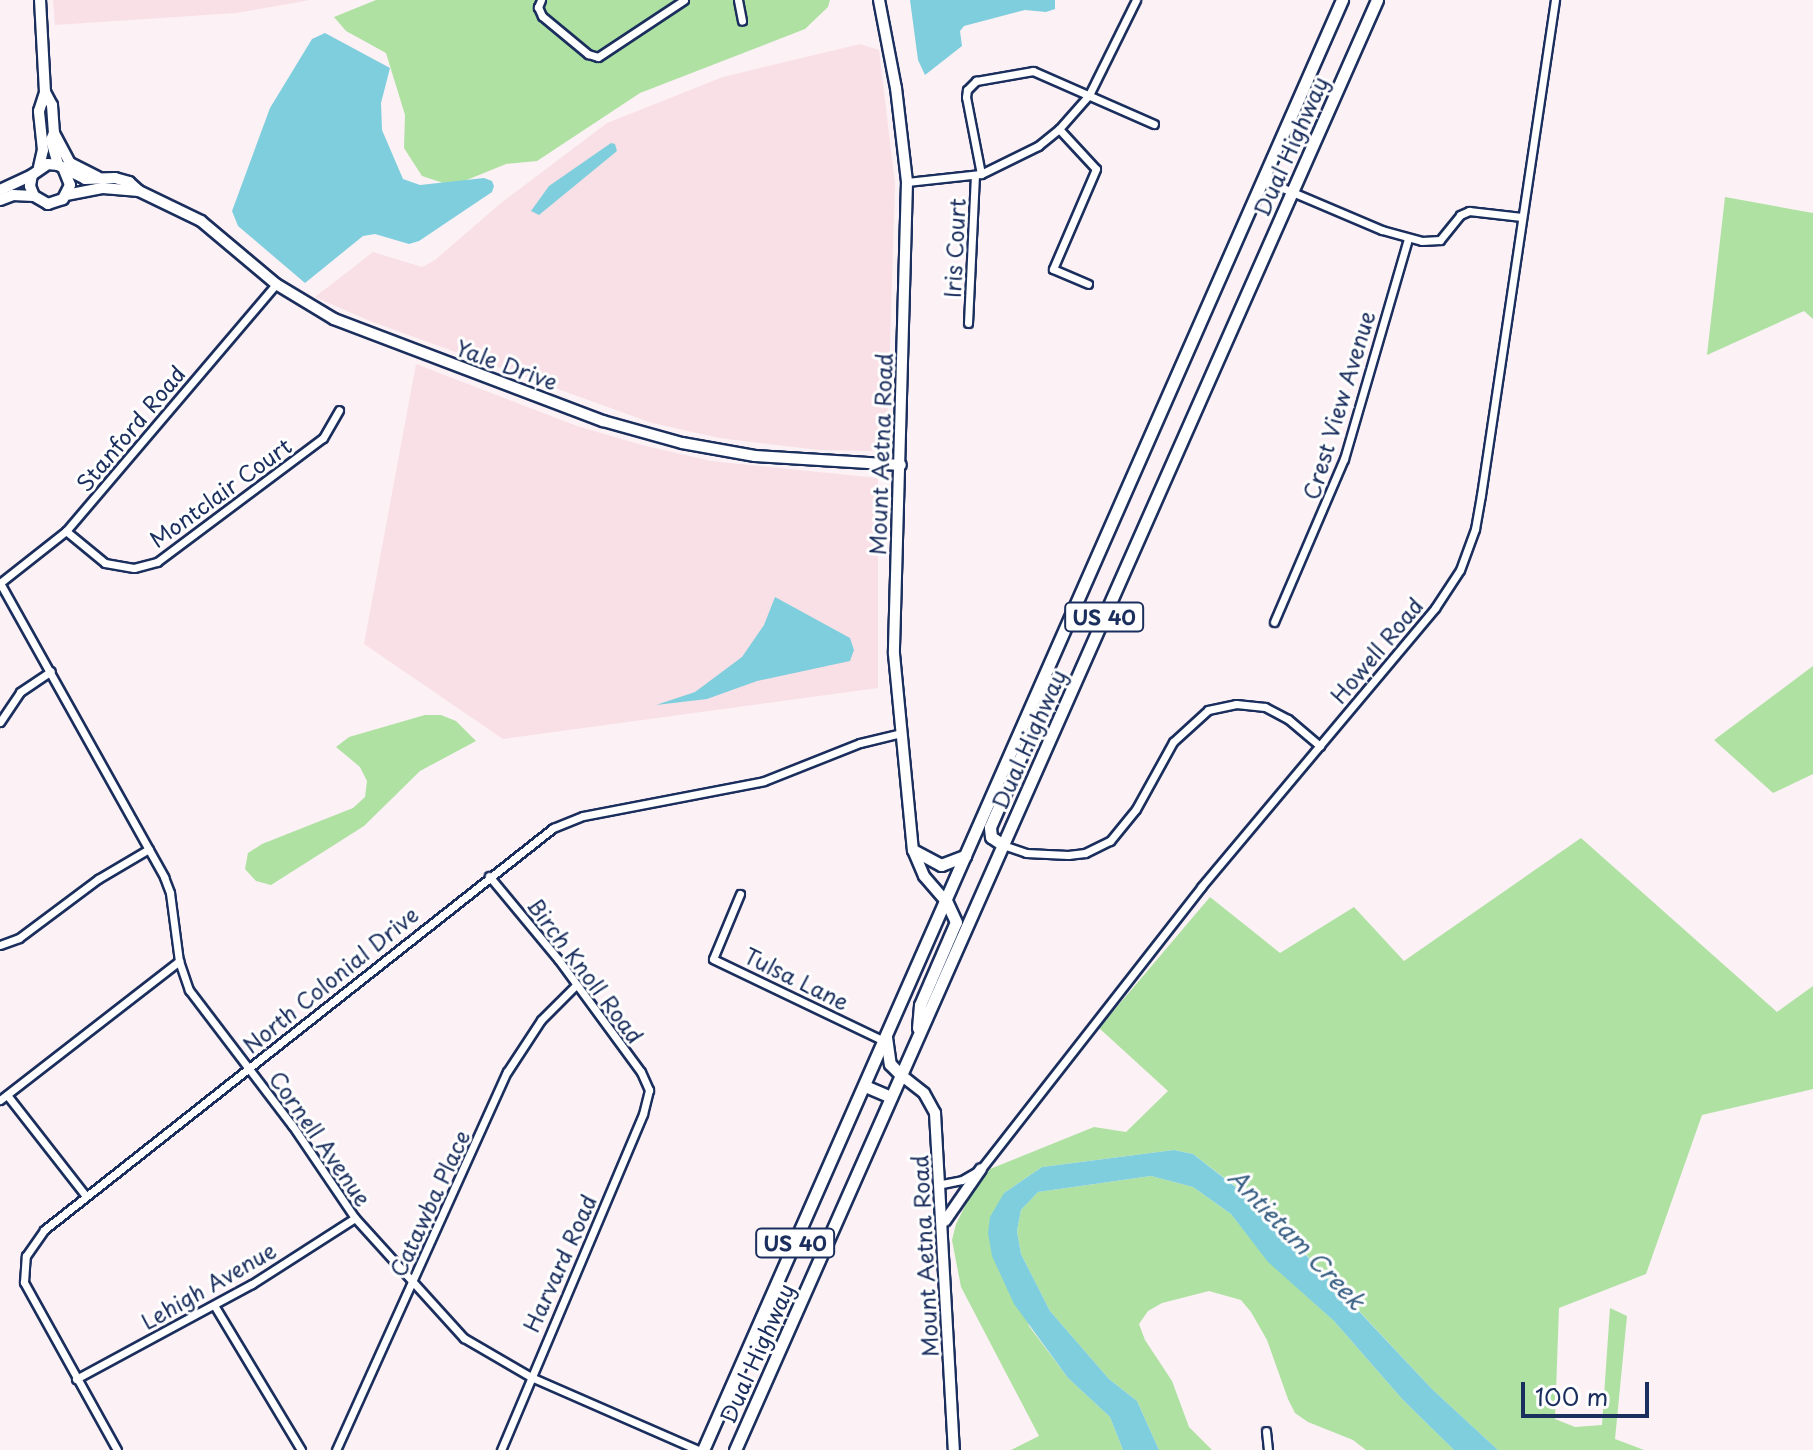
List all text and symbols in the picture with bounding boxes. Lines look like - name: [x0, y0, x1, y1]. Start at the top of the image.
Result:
- street label: Dual Highway: [1247, 72, 1333, 220]
- street label: Iris Court: [938, 197, 970, 299]
- street label: Crest View Avenue: [1297, 307, 1379, 503]
- street label: Yale Drive: [452, 333, 562, 395]
- street label: Mount Aetna Road: [863, 354, 897, 554]
- street label: Stanford Road: [70, 360, 190, 496]
- street label: Montclair Court: [144, 431, 296, 553]
- street label: Howell Road: [1324, 591, 1428, 709]
- road number: US 40: [1064, 601, 1144, 633]
- street label: Dual Highway: [985, 665, 1071, 813]
- street label: Birch Knoll Road: [523, 892, 649, 1048]
- street label: North Colonial Drive: [237, 900, 423, 1058]
- street label: Tulsa Lane: [740, 941, 854, 1015]
- street label: Cornell Avenue: [264, 1065, 378, 1211]
- street label: Catawba Place: [384, 1126, 474, 1280]
- street label: Mount Aetna Road: [906, 1156, 942, 1356]
- water label: Antietam Creek: [1222, 1162, 1372, 1316]
- street label: Harvard Road: [517, 1190, 601, 1336]
- road number: US 40: [755, 1227, 835, 1259]
- street label: Lehigh Avenue: [136, 1236, 280, 1334]
- street label: Dual Highway: [713, 1279, 799, 1427]
- scale bar: [1525, 1366, 1653, 1416]
- text: 100 m: [1535, 1378, 1608, 1414]

